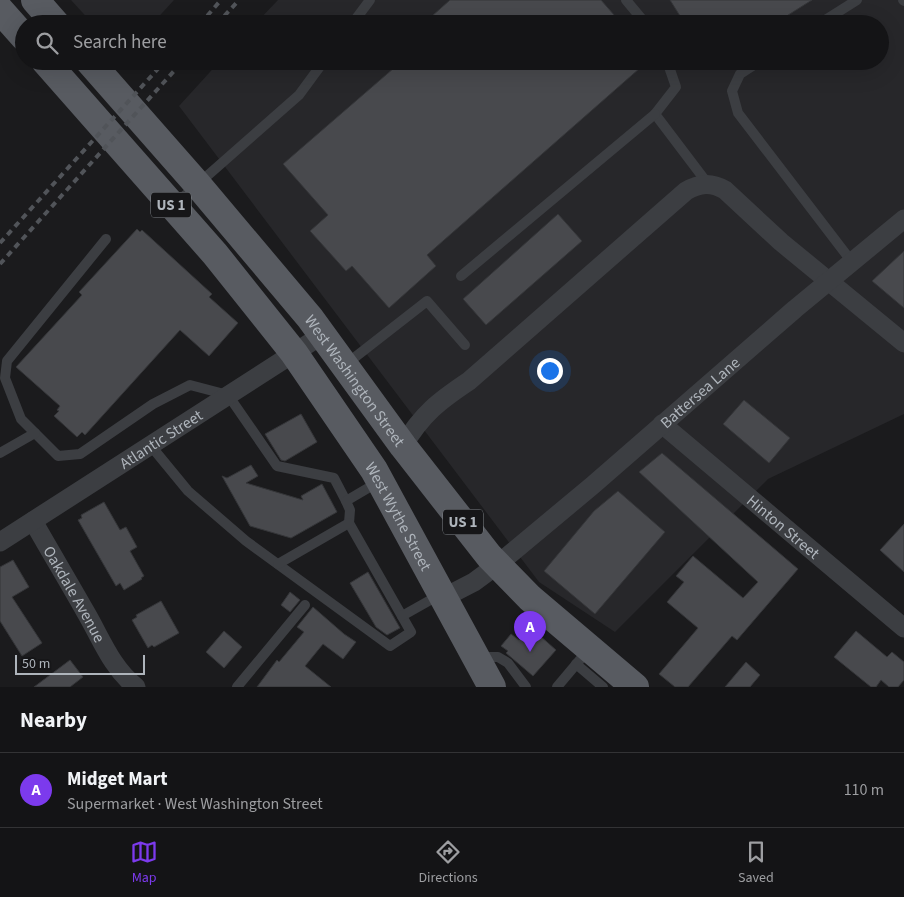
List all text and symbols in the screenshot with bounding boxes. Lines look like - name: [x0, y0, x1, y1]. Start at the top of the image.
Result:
- search box: [15, 15, 889, 70]
- icon: search: [33, 29, 61, 57]
- text: Search here: [73, 29, 167, 56]
- road number: US 1: [151, 192, 191, 218]
- street label: West Washington Street: [299, 310, 410, 452]
- street label: Battersea Lane: [656, 352, 745, 434]
- your location: [537, 358, 563, 384]
- street label: Atlantic Street: [115, 404, 208, 474]
- street label: West Wythe Street: [360, 458, 437, 575]
- street label: Hinton Street: [742, 490, 825, 565]
- road number: US 1: [443, 510, 483, 534]
- street label: Oakdale Avenue: [38, 542, 110, 647]
- pin: A: [514, 611, 546, 652]
- scale bar: [15, 652, 145, 675]
- text: 50 m: [22, 654, 50, 674]
- text: Nearby: [20, 705, 87, 735]
- text: Midget Mart: [67, 766, 167, 793]
- text: A: [31, 779, 41, 801]
- text: 110 m: [844, 779, 884, 801]
- text: Supermarket · West Washington Street: [67, 793, 323, 815]
- tab: Map: [130, 838, 158, 888]
- tab: Directions: [418, 838, 478, 888]
- tab: Saved: [738, 838, 774, 888]

